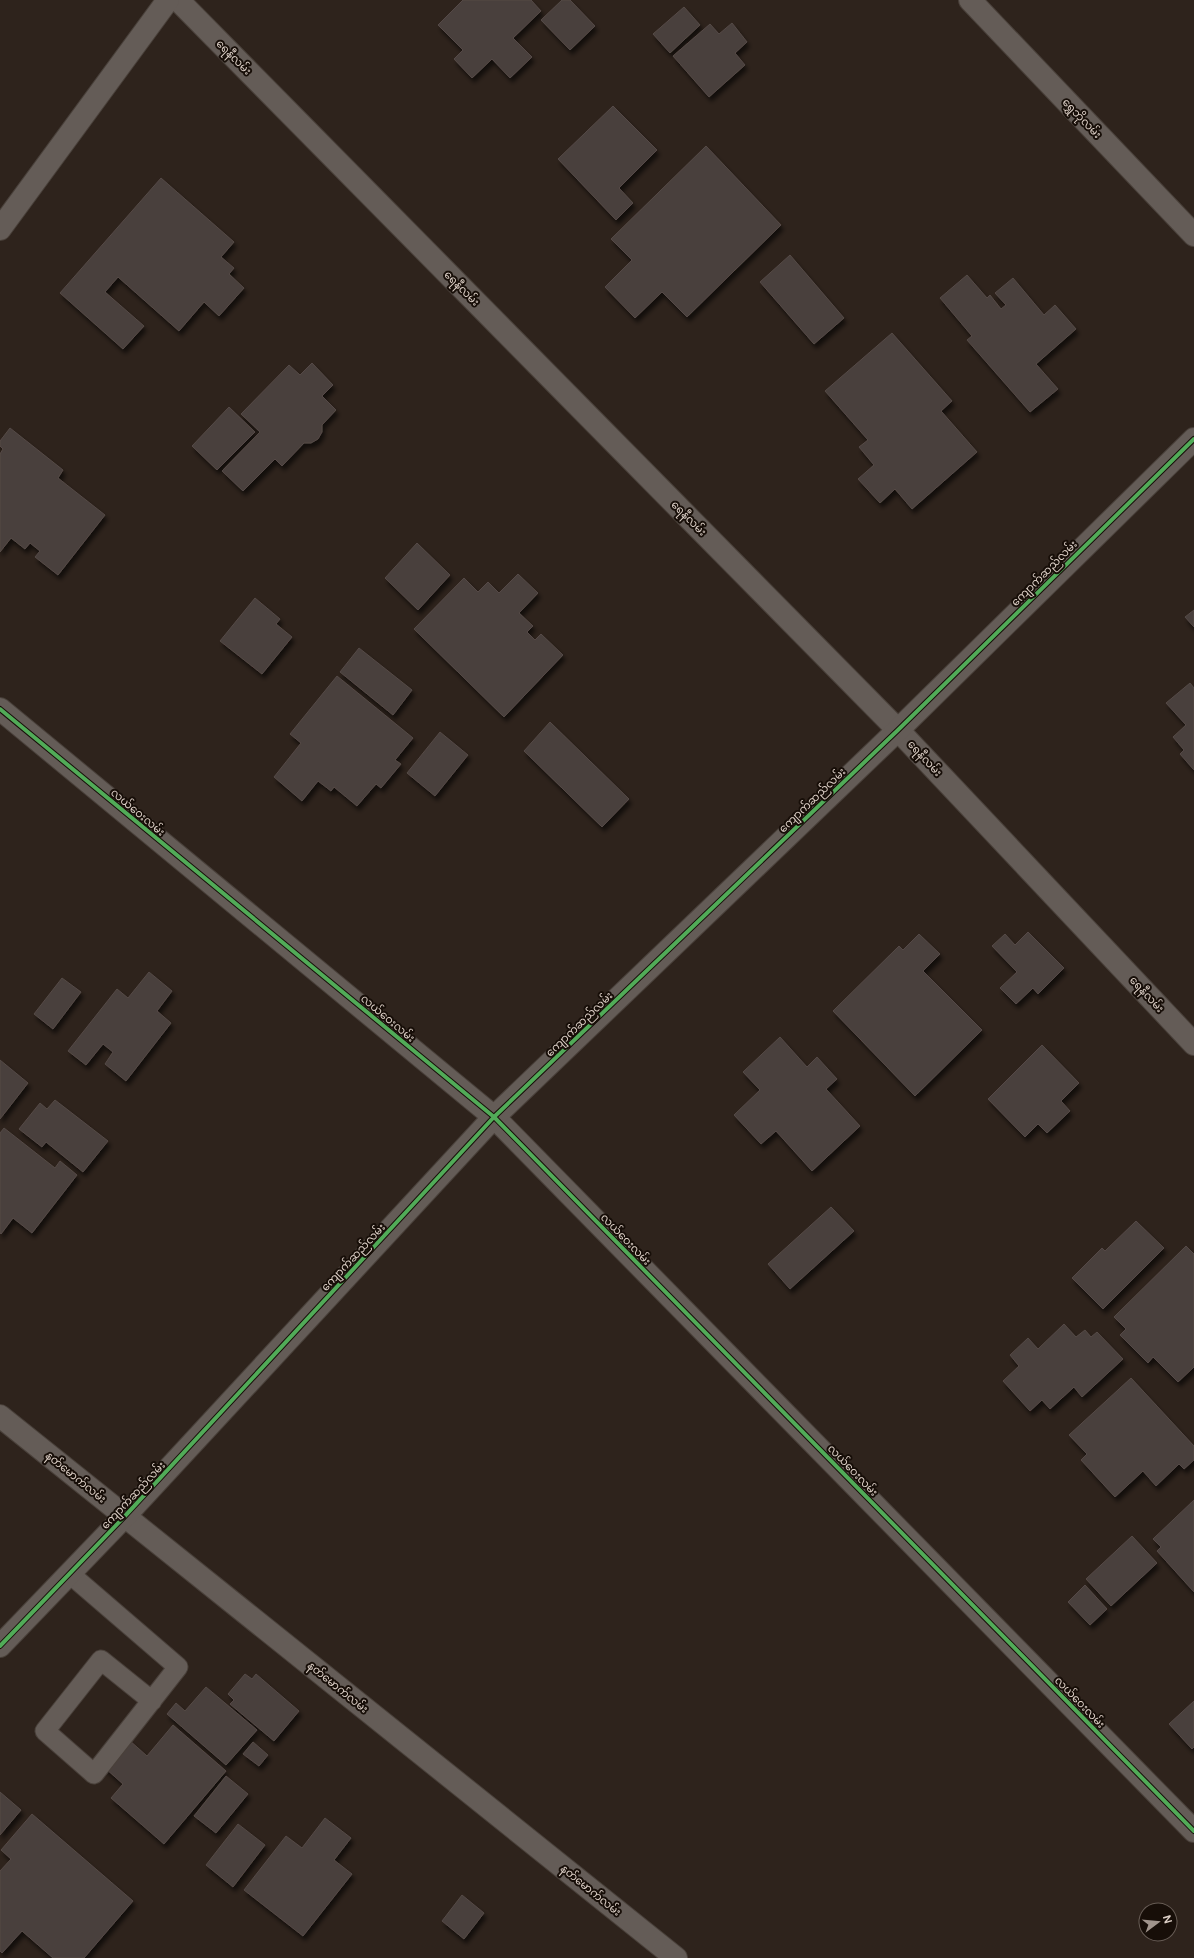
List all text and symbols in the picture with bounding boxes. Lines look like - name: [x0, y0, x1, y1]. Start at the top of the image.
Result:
- street label: ရေနီလမ်း: [212, 36, 255, 79]
- street label: ရွှေဘိုလမ်း: [1058, 95, 1105, 143]
- street label: ရေနီလမ်း: [440, 267, 483, 310]
- street label: ရေနီလမ်း: [667, 497, 710, 540]
- street label: ကျောက်ဆည်လမ်း: [1008, 537, 1081, 610]
- street label: ရေနီလမ်း: [903, 737, 945, 780]
- street label: ကျောက်ဆည်လမ်း: [776, 764, 850, 837]
- street label: လယ်ဝေးလမ်း: [108, 785, 168, 839]
- street label: ရေနီလမ်း: [1125, 973, 1167, 1016]
- street label: ကျောက်ဆည်လမ်း: [543, 988, 617, 1061]
- street label: လယ်ဝေးလမ်း: [358, 991, 418, 1045]
- street label: လယ်ဝေးလမ်း: [598, 1210, 654, 1268]
- street label: ကျောက်ဆည်လမ်း: [318, 1220, 390, 1295]
- street label: လယ်ဝေးလမ်း: [825, 1441, 881, 1499]
- street label: နတ်မောက်လမ်း: [42, 1448, 109, 1507]
- street label: ကျောက်ဆည်လမ်း: [98, 1458, 170, 1533]
- street label: နတ်မောက်လမ်း: [304, 1658, 371, 1717]
- street label: လယ်ဝေးလမ်း: [1052, 1673, 1108, 1731]
- street label: နတ်မောက်လမ်း: [557, 1861, 624, 1920]
- north arrow: [1138, 1902, 1178, 1942]
- text: N: [1160, 1913, 1175, 1925]

